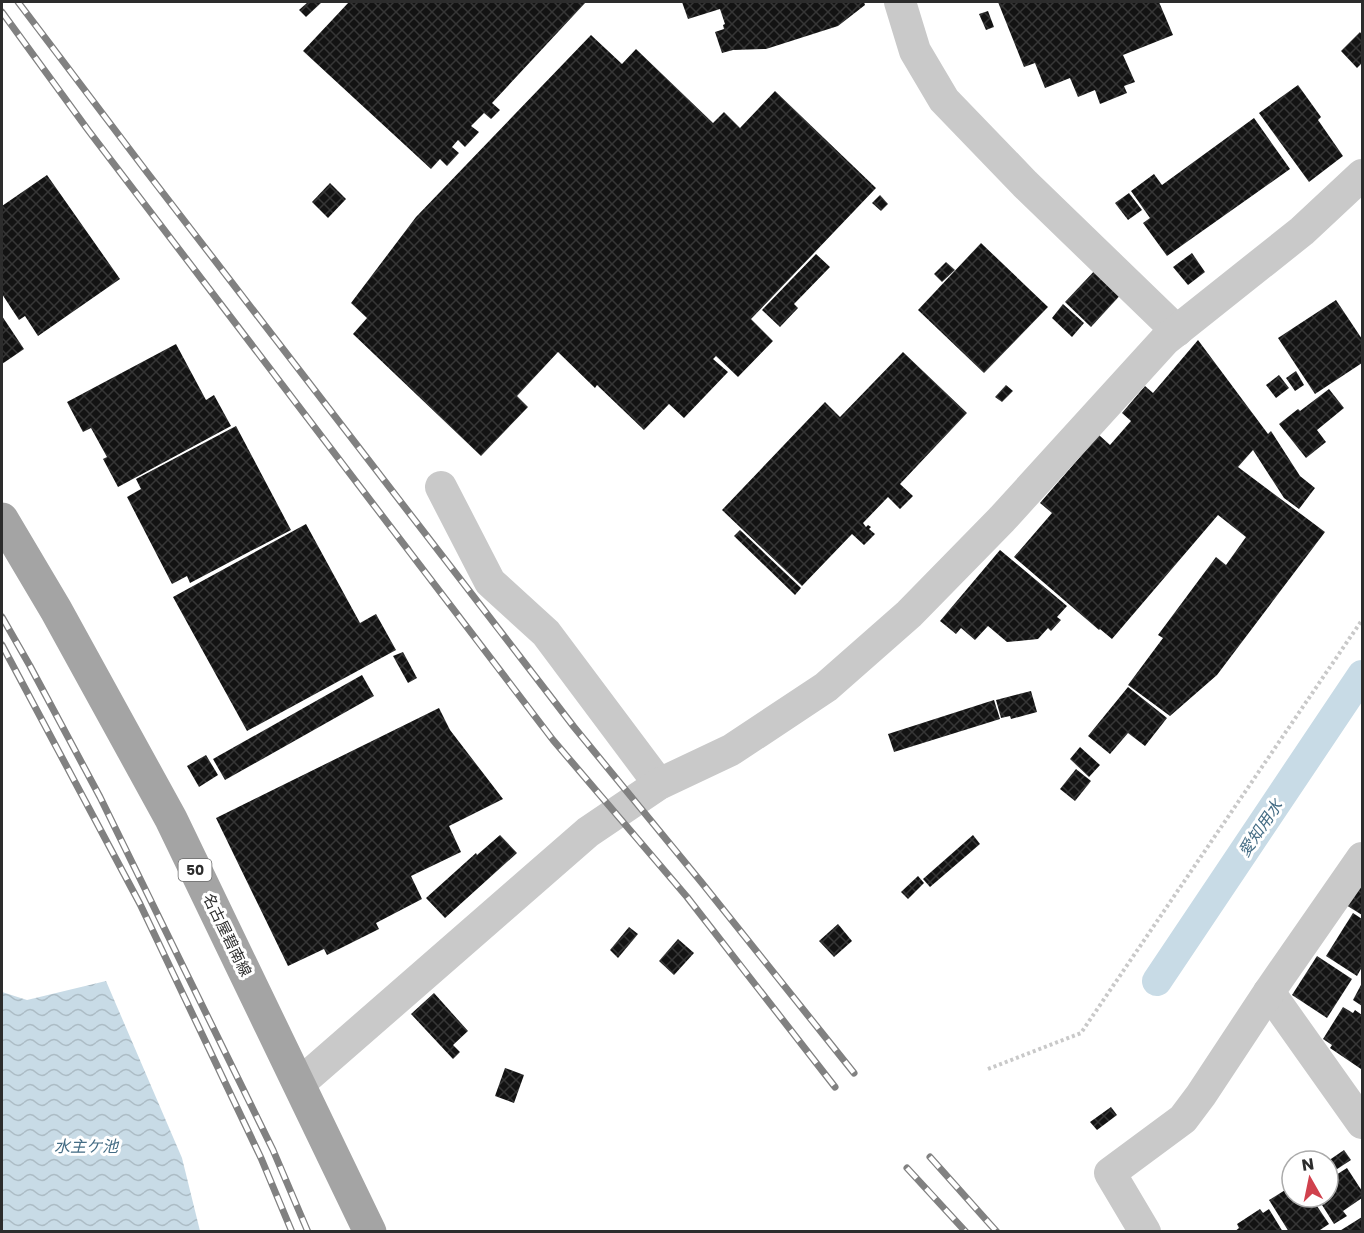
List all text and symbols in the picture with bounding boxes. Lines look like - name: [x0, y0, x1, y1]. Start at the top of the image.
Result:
- water label: 愛知用水: [1233, 794, 1289, 861]
- road number: 50: [178, 859, 212, 881]
- street label: 名古屋碧南線: [198, 890, 257, 980]
- water label: 水主ケ池: [54, 1135, 120, 1158]
- north arrow: [1280, 1149, 1340, 1209]
- text: N: [1300, 1152, 1315, 1177]

